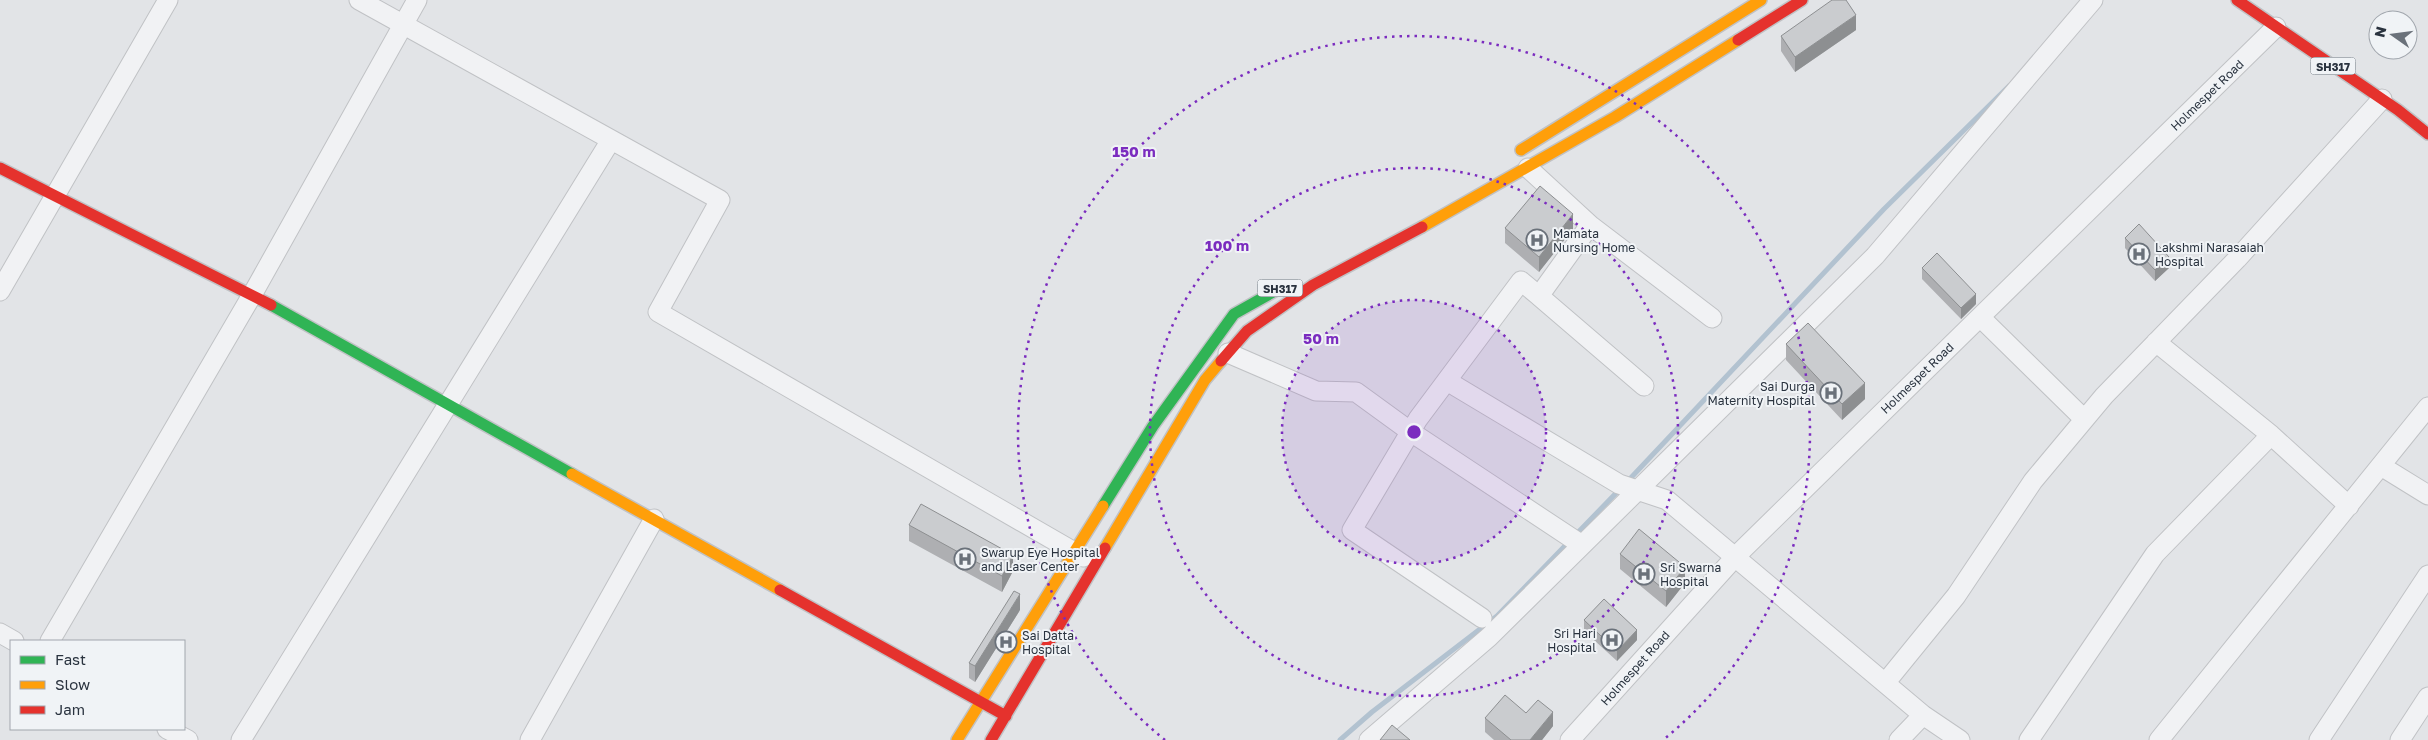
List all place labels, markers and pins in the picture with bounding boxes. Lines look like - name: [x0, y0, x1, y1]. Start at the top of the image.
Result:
- place label: Mamata Nursing Home: [1553, 226, 1635, 255]
- hospital icon: Mamata Nursing Home: [1525, 228, 1549, 252]
- place label: Lakshmi Narasaiah Hospital: [2155, 240, 2264, 269]
- hospital icon: Lakshmi Narasaiah Hospital: [2127, 242, 2151, 266]
- place label: Sai Durga Maternity Hospital: [1708, 379, 1815, 408]
- hospital icon: Sai Durga Maternity Hospital: [1819, 381, 1843, 405]
- centre of rings: [1405, 423, 1423, 441]
- place label: Swarup Eye Hospital and Laser Center: [981, 545, 1100, 574]
- hospital icon: Swarup Eye Hospital and Laser Center: [953, 547, 977, 571]
- place label: Sri Swarna Hospital: [1660, 560, 1721, 589]
- hospital icon: Sri Swarna Hospital: [1632, 562, 1656, 586]
- place label: Sri Hari Hospital: [1547, 626, 1596, 655]
- place label: Sai Datta Hospital: [1022, 628, 1074, 657]
- hospital icon: Sri Hari Hospital: [1600, 628, 1624, 652]
- hospital icon: Sai Datta Hospital: [994, 630, 1018, 654]

